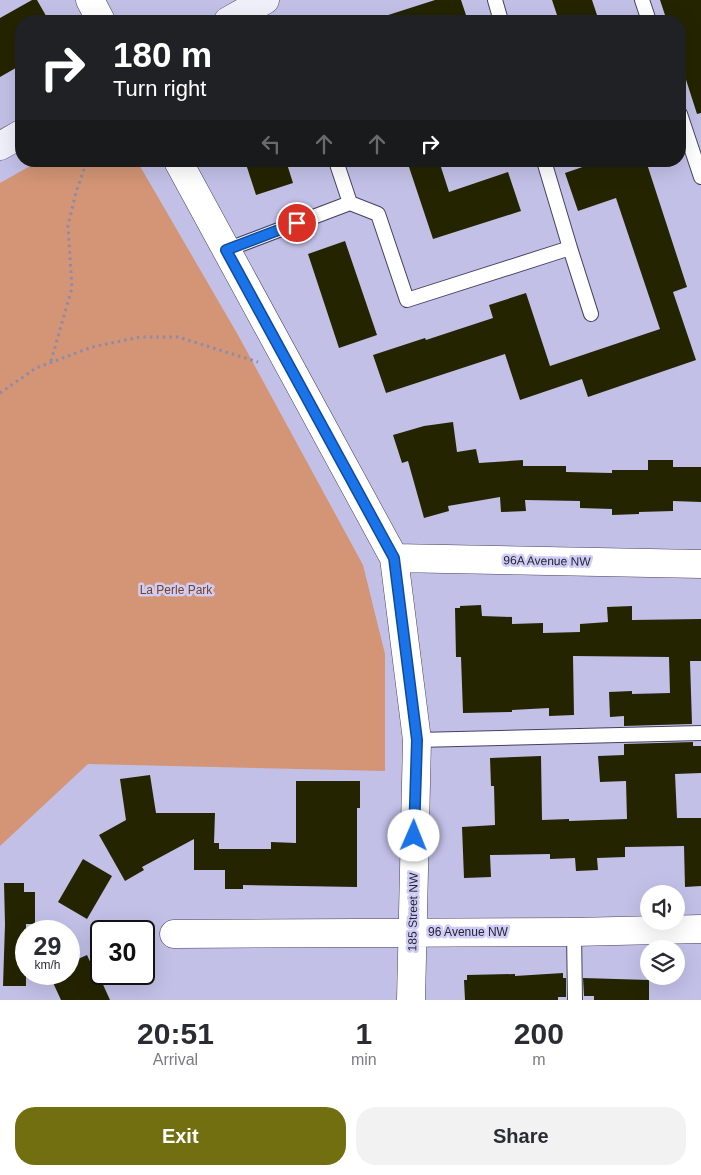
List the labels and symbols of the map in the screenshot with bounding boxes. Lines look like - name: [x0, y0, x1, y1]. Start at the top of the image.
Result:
- pin: [276, 202, 318, 244]
- street label: 96A Avenue NW: [503, 553, 591, 569]
- park label: La Perle Park: [140, 583, 213, 597]
- position arrow: [387, 809, 439, 861]
- street label: 185 Street NW: [405, 872, 421, 951]
- speed limit sign: 30: [90, 920, 155, 985]
- street label: 96 Avenue NW: [428, 925, 509, 939]

